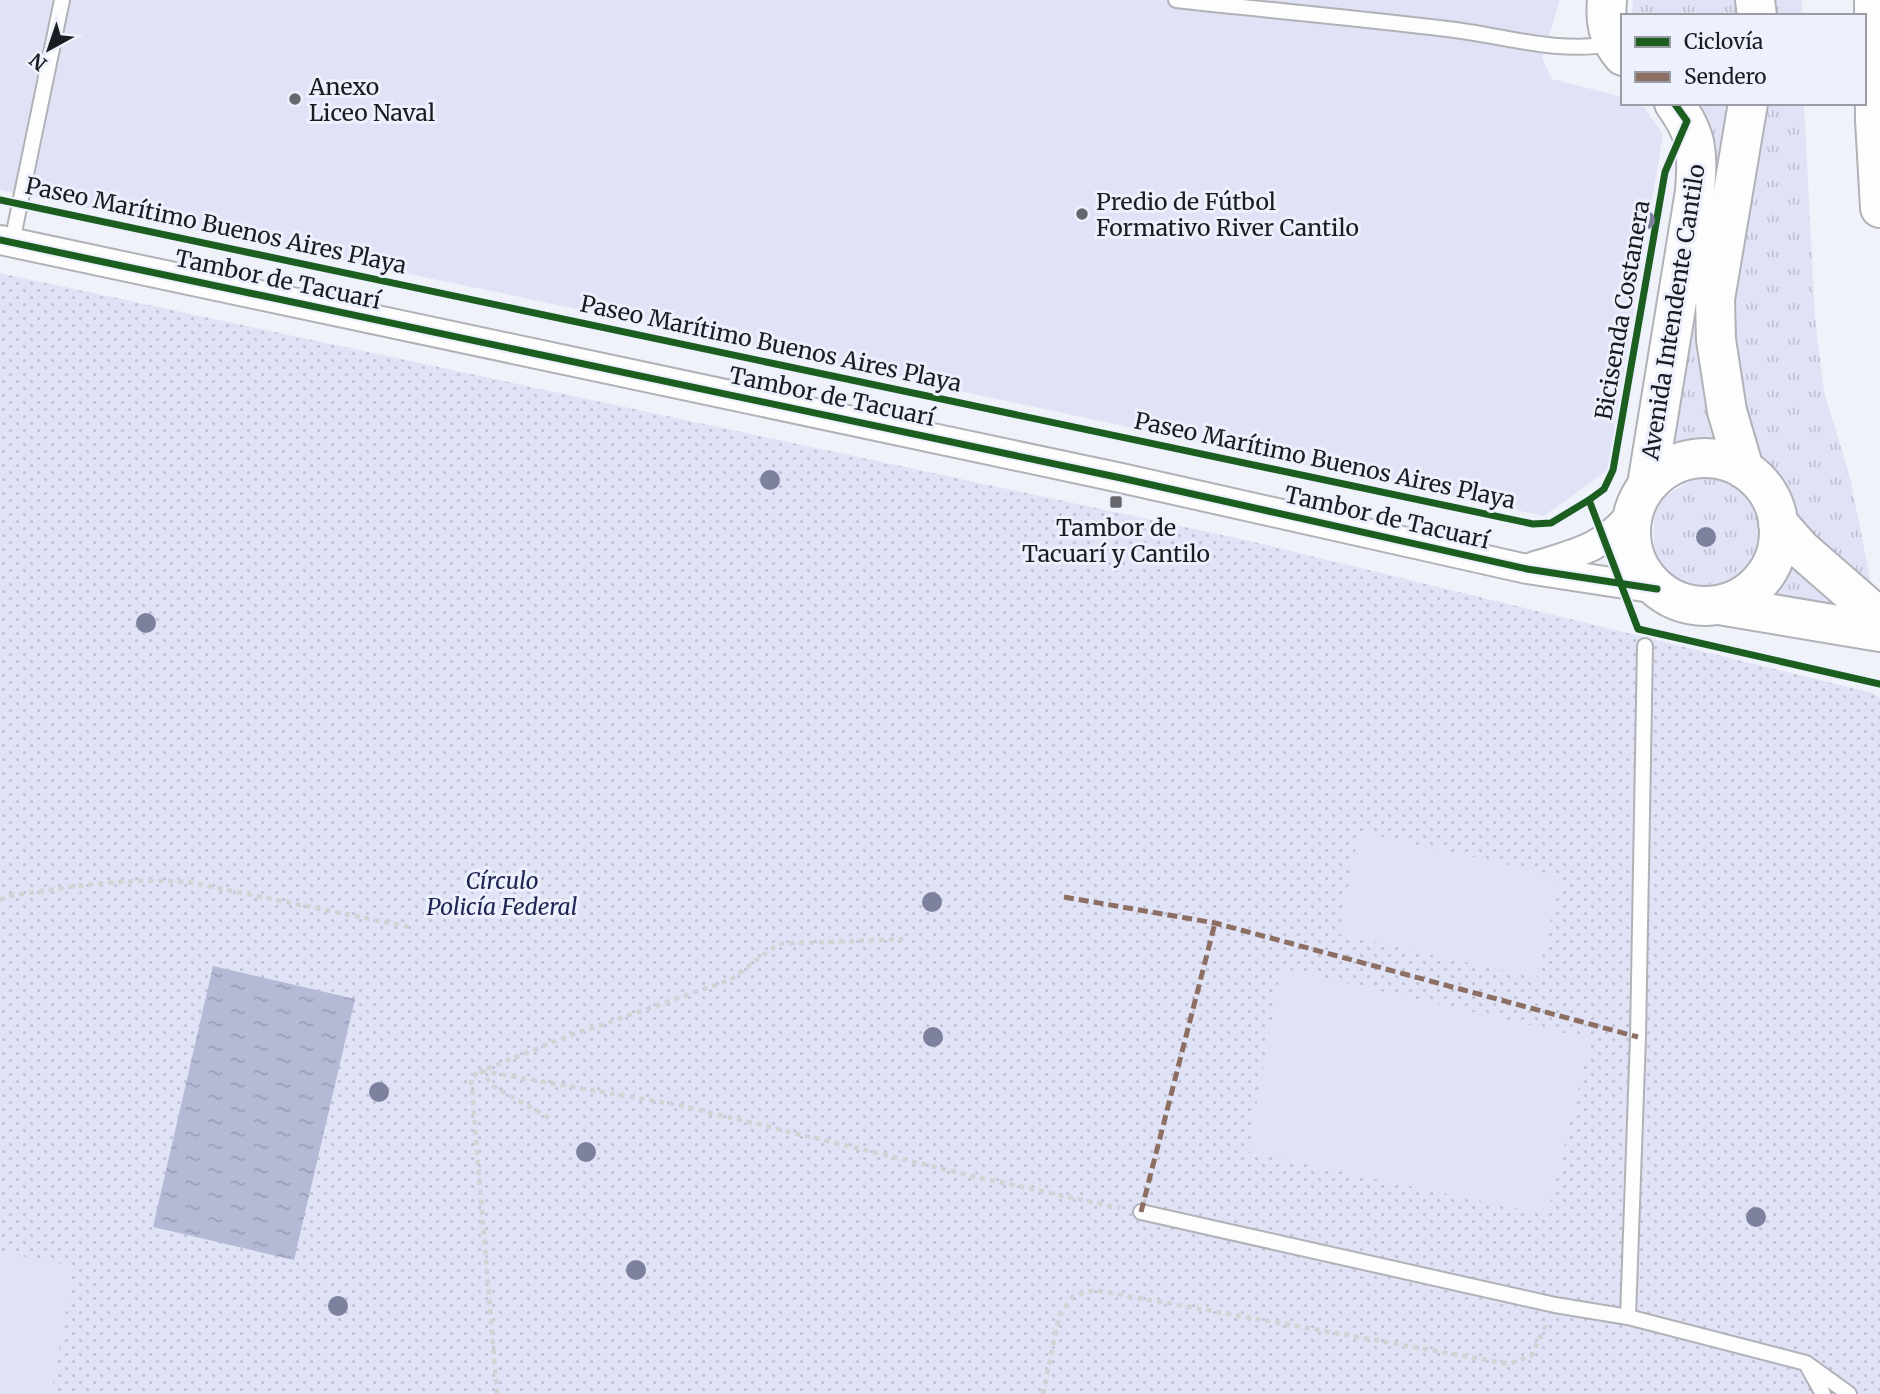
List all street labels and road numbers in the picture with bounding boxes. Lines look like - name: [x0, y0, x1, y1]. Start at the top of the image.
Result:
- street label: Avenida Intendente Cantilo: [1635, 162, 1711, 463]
- street label: Paseo Marítimo Buenos Aires Playa: [23, 170, 409, 280]
- street label: Bicisenda Costanera: [1588, 198, 1656, 422]
- street label: Tambor de Tacuarí: [172, 243, 384, 315]
- street label: Paseo Marítimo Buenos Aires Playa: [578, 288, 964, 398]
- street label: Tambor de Tacuarí: [726, 360, 938, 432]
- street label: Paseo Marítimo Buenos Aires Playa: [1132, 405, 1518, 515]
- street label: Tambor de Tacuarí: [1282, 479, 1493, 555]

